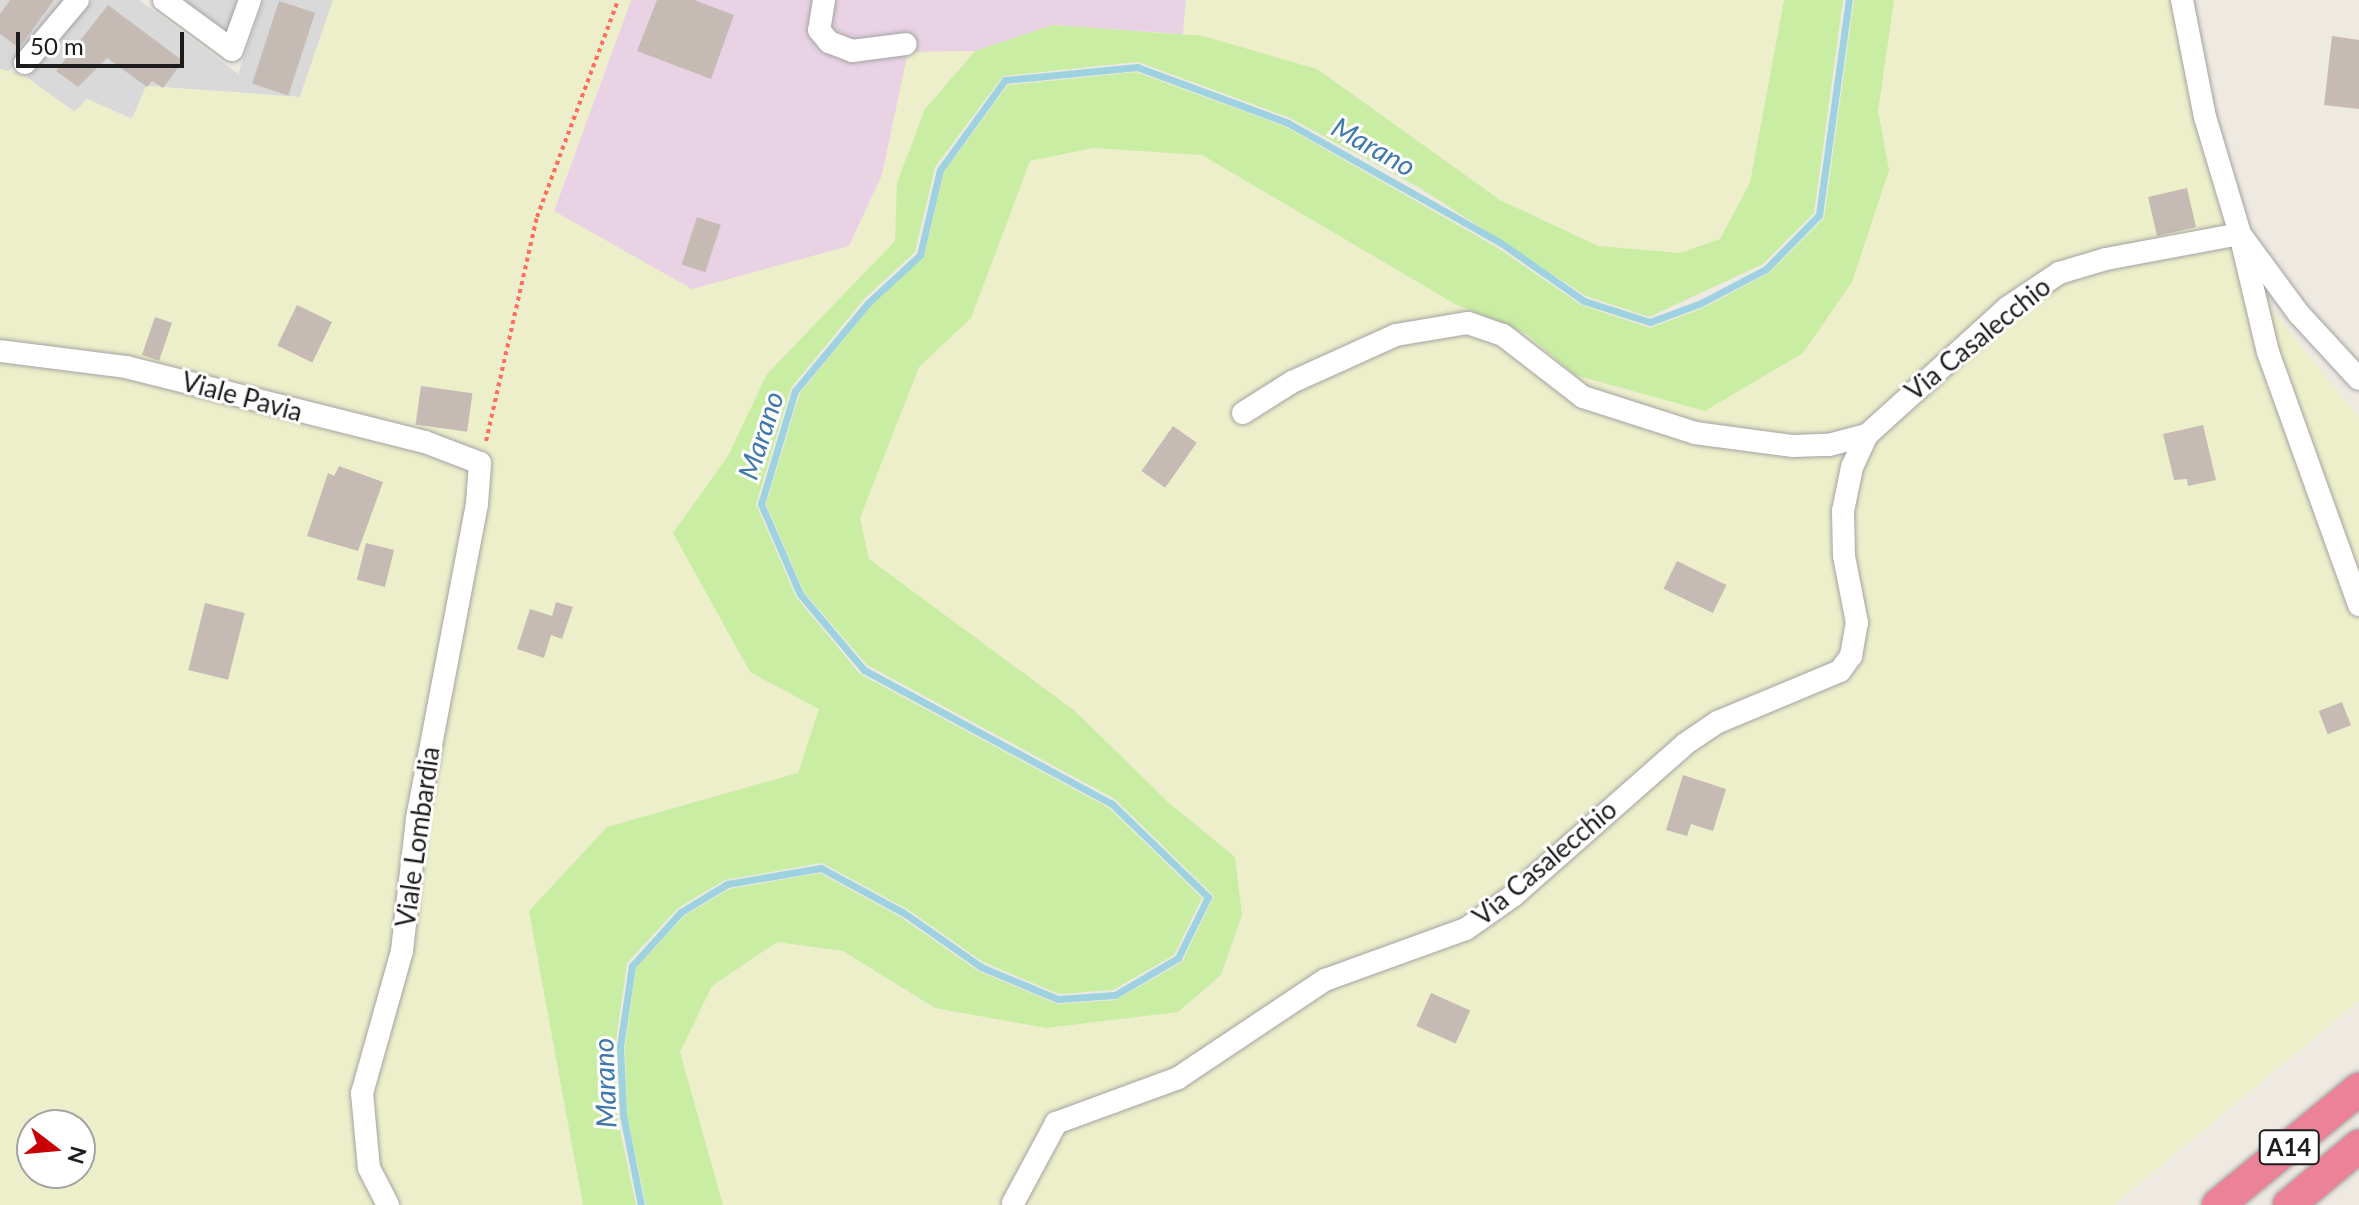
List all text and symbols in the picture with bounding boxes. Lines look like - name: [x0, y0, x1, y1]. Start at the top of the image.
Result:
- scale bar: [20, 16, 188, 66]
- text: 50 m: [30, 31, 84, 60]
- water label: Marano: [1326, 109, 1422, 183]
- street label: Via Casalecchio: [1899, 271, 2057, 407]
- street label: Viale Pavia: [178, 366, 306, 428]
- water label: Marano: [730, 387, 790, 483]
- street label: Viale Lombardia: [390, 745, 446, 929]
- street label: Via Casalecchio: [1467, 794, 1623, 932]
- water label: Marano: [586, 1037, 622, 1129]
- north arrow: [16, 1109, 96, 1189]
- road number: A14: [2257, 1127, 2321, 1167]
- text: N: [62, 1143, 93, 1167]

